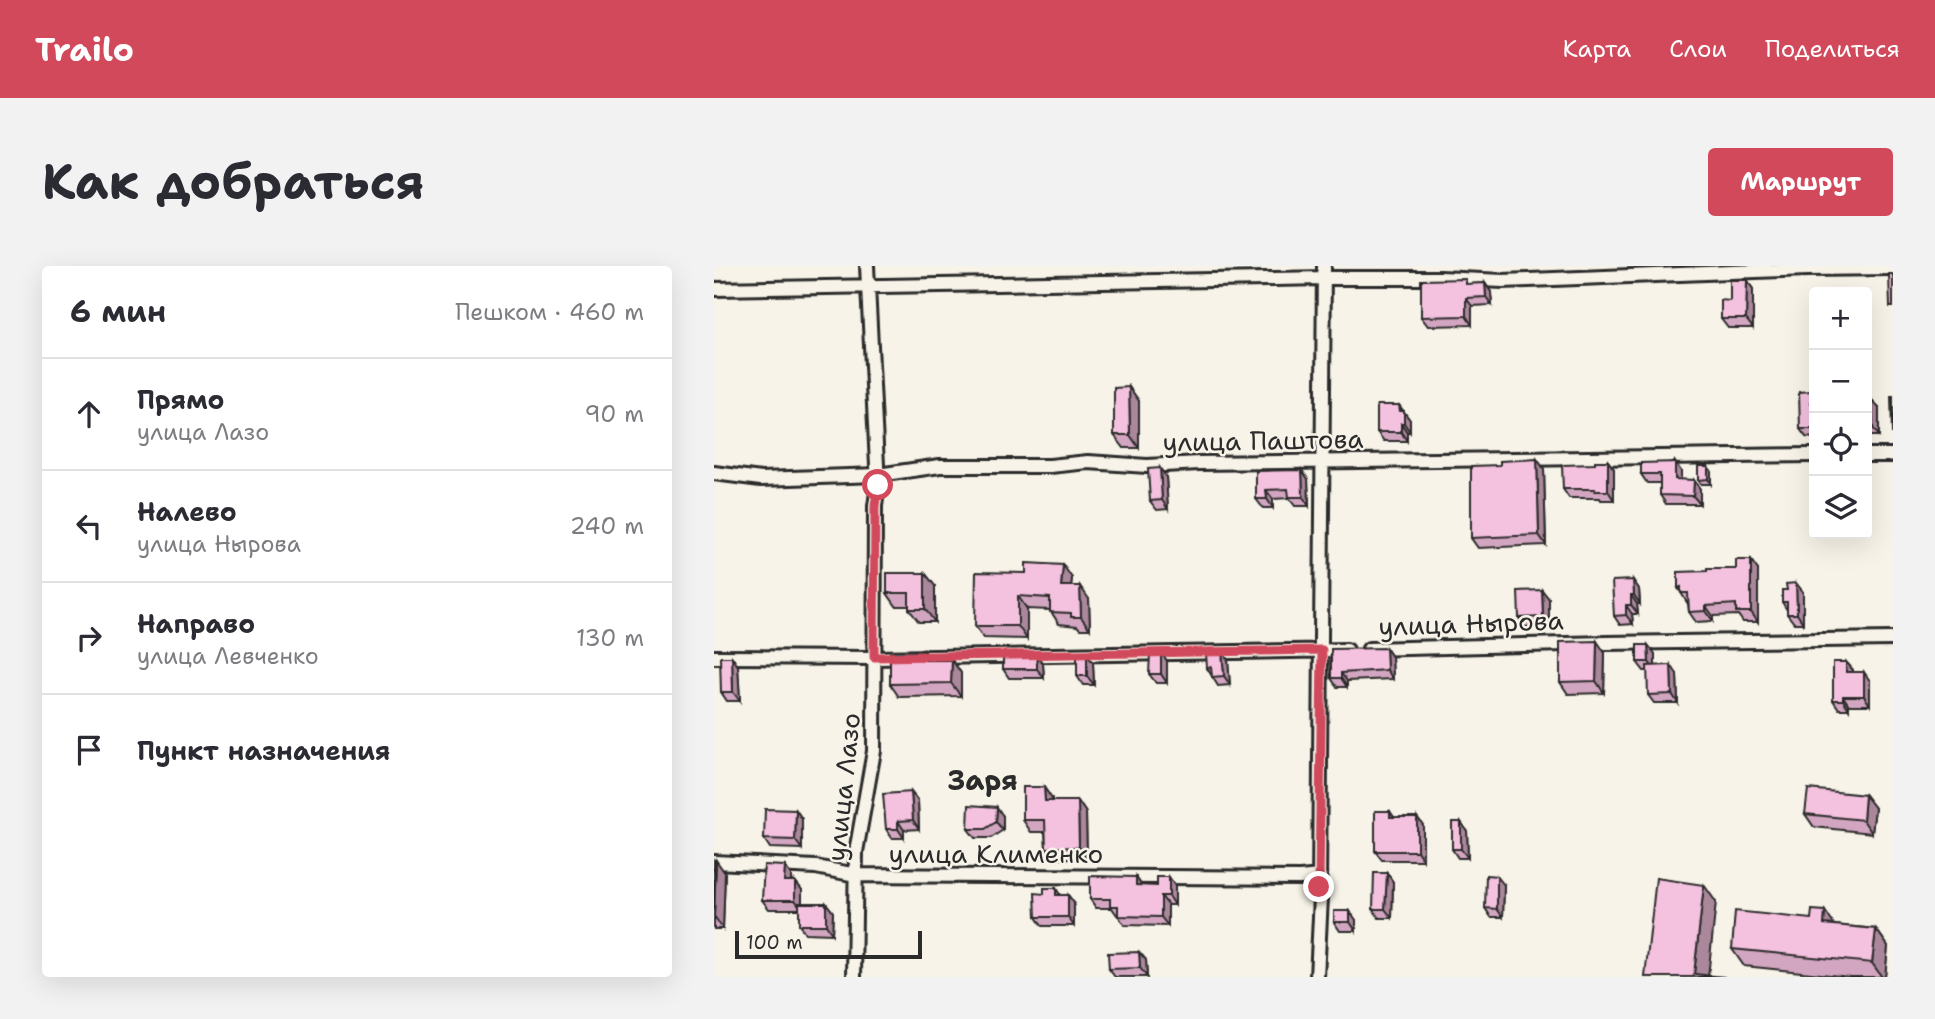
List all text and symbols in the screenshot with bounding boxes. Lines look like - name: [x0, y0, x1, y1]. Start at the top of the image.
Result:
- text: Trailo: [35, 27, 134, 72]
- text: Карта: [1563, 33, 1631, 65]
- text: Слои: [1669, 33, 1727, 65]
- text: Поделиться: [1765, 33, 1900, 65]
- button: Маршрут: [1708, 148, 1893, 216]
- text: Как добраться: [42, 149, 424, 215]
- map controls: [1809, 287, 1872, 539]
- button: +: [1809, 287, 1872, 350]
- text: 6 мин: [70, 291, 166, 332]
- text: Пешком · 460 m: [455, 297, 644, 327]
- button: −: [1809, 350, 1872, 413]
- text: Прямо: [137, 382, 225, 417]
- icon: ahead: [70, 395, 108, 433]
- text: 90 m: [584, 399, 644, 429]
- button: locate: [1809, 413, 1872, 476]
- text: улица Лазо: [137, 417, 269, 447]
- street label: улица Паштова: [1162, 421, 1364, 459]
- route start: [862, 469, 893, 500]
- button: layers: [1809, 476, 1872, 539]
- text: Налево: [137, 494, 237, 529]
- icon: left: [70, 507, 108, 545]
- text: 240 m: [570, 511, 644, 541]
- text: улица Нырова: [137, 529, 301, 559]
- street label: улица Нырова: [1378, 602, 1564, 644]
- text: Направо: [137, 606, 255, 641]
- icon: right: [70, 619, 108, 657]
- text: 130 m: [576, 623, 644, 653]
- text: улица Левченко: [137, 641, 319, 671]
- street label: улица Лазо: [818, 711, 868, 863]
- icon: arrive: [70, 731, 108, 769]
- text: Пункт назначения: [137, 733, 390, 768]
- district label: Заря: [948, 761, 1018, 799]
- street label: улица Клименко: [889, 836, 1103, 871]
- route end: [1303, 871, 1334, 902]
- scale bar: [735, 928, 922, 960]
- text: 100 m: [746, 930, 803, 955]

